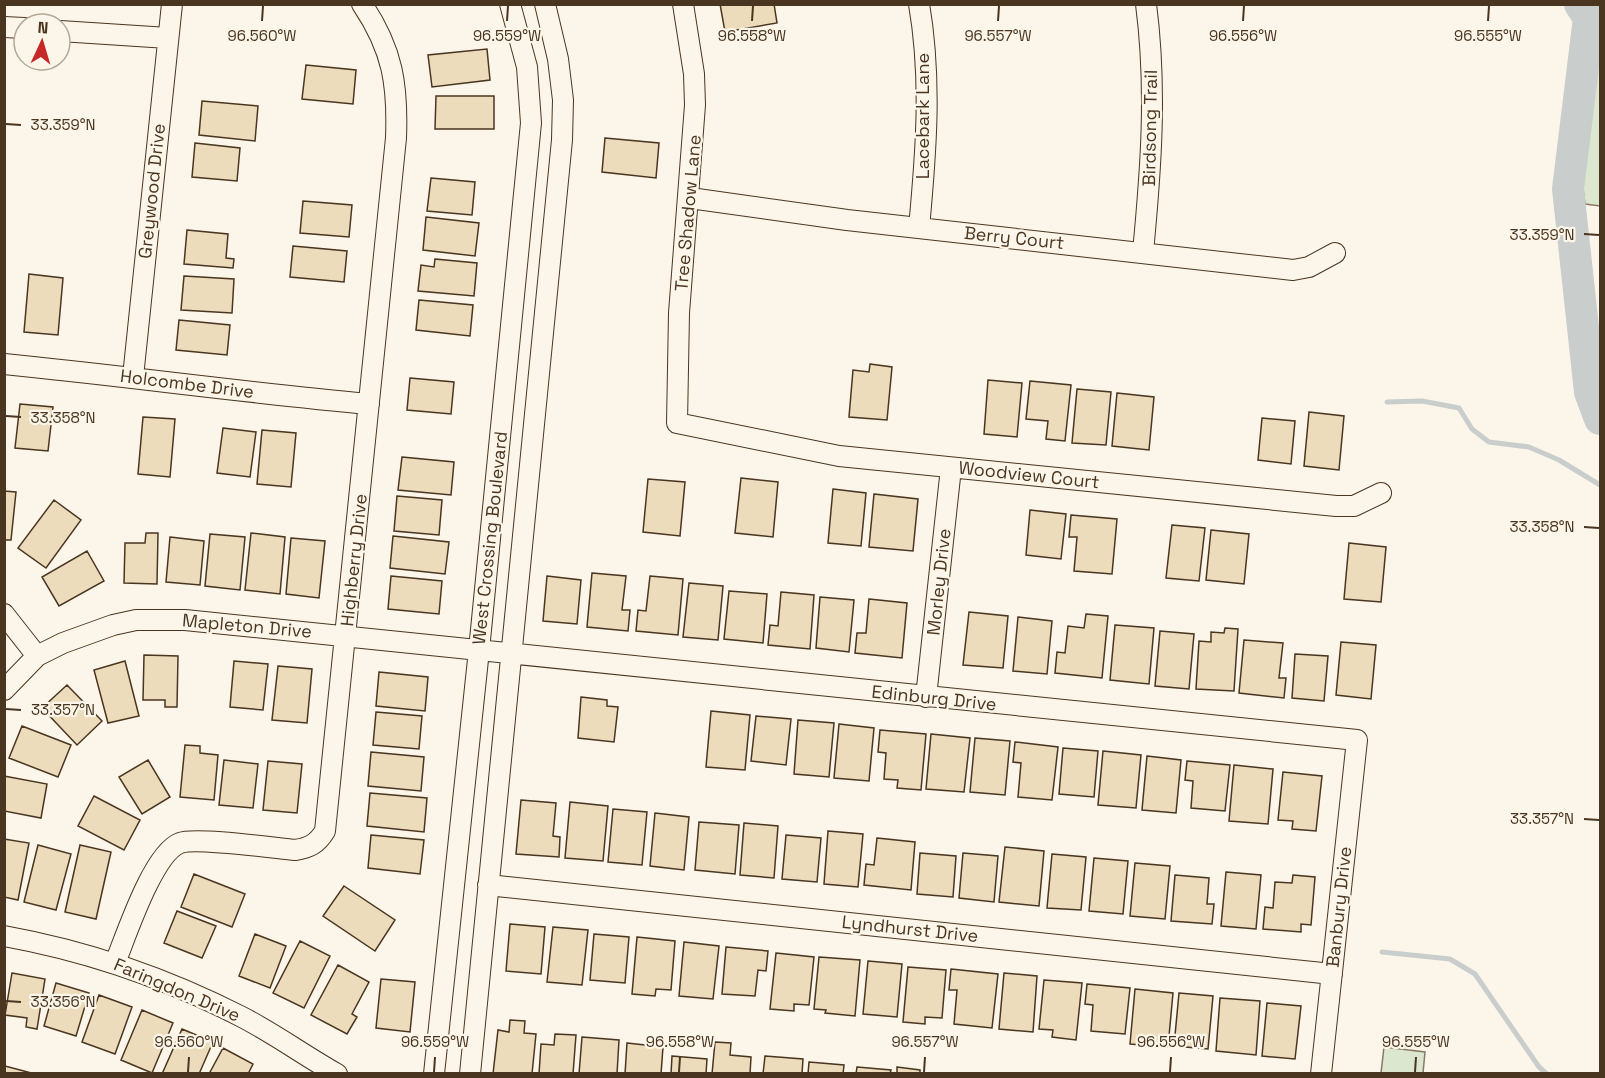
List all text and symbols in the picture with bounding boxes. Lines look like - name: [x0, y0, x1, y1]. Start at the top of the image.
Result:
- north arrow: [12, 12, 72, 72]
- text: N: [37, 17, 49, 38]
- text: 96.560°W: [228, 26, 296, 45]
- text: 96.559°W: [473, 26, 541, 45]
- text: 96.558°W: [718, 26, 786, 45]
- text: 96.557°W: [964, 26, 1032, 45]
- text: 96.556°W: [1209, 26, 1277, 45]
- text: 96.555°W: [1454, 26, 1522, 45]
- street label: Lacebark Lane: [911, 53, 934, 179]
- street label: Birdsong Trail: [1137, 69, 1162, 186]
- text: 33.359°N: [31, 115, 95, 134]
- street label: Greywood Drive: [133, 122, 170, 260]
- street label: Tree Shadow Lane: [669, 134, 706, 292]
- street label: Berry Court: [963, 221, 1065, 254]
- text: 33.359°N: [1510, 225, 1574, 244]
- street label: Holcombe Drive: [119, 364, 255, 403]
- text: 33.358°N: [31, 408, 95, 427]
- street label: West Crossing Boulevard: [467, 430, 512, 646]
- street label: Woodview Court: [957, 456, 1101, 493]
- street label: Highberry Drive: [335, 492, 372, 627]
- text: 33.358°N: [1510, 517, 1574, 536]
- street label: Morley Drive: [921, 527, 956, 637]
- street label: Mapleton Drive: [181, 608, 313, 643]
- street label: Edinburg Drive: [870, 680, 998, 716]
- text: 33.357°N: [31, 700, 95, 719]
- text: 33.357°N: [1510, 809, 1574, 828]
- street label: Banbury Drive: [1321, 845, 1356, 969]
- street label: Lyndhurst Drive: [841, 910, 979, 947]
- street label: Faringdon Drive: [110, 953, 244, 1027]
- text: 33.356°N: [31, 992, 95, 1011]
- text: 96.560°W: [155, 1032, 223, 1051]
- text: 96.559°W: [401, 1032, 469, 1051]
- text: 96.558°W: [646, 1032, 714, 1051]
- text: 96.557°W: [891, 1032, 959, 1051]
- text: 96.556°W: [1137, 1032, 1205, 1051]
- text: 96.555°W: [1382, 1032, 1450, 1051]

